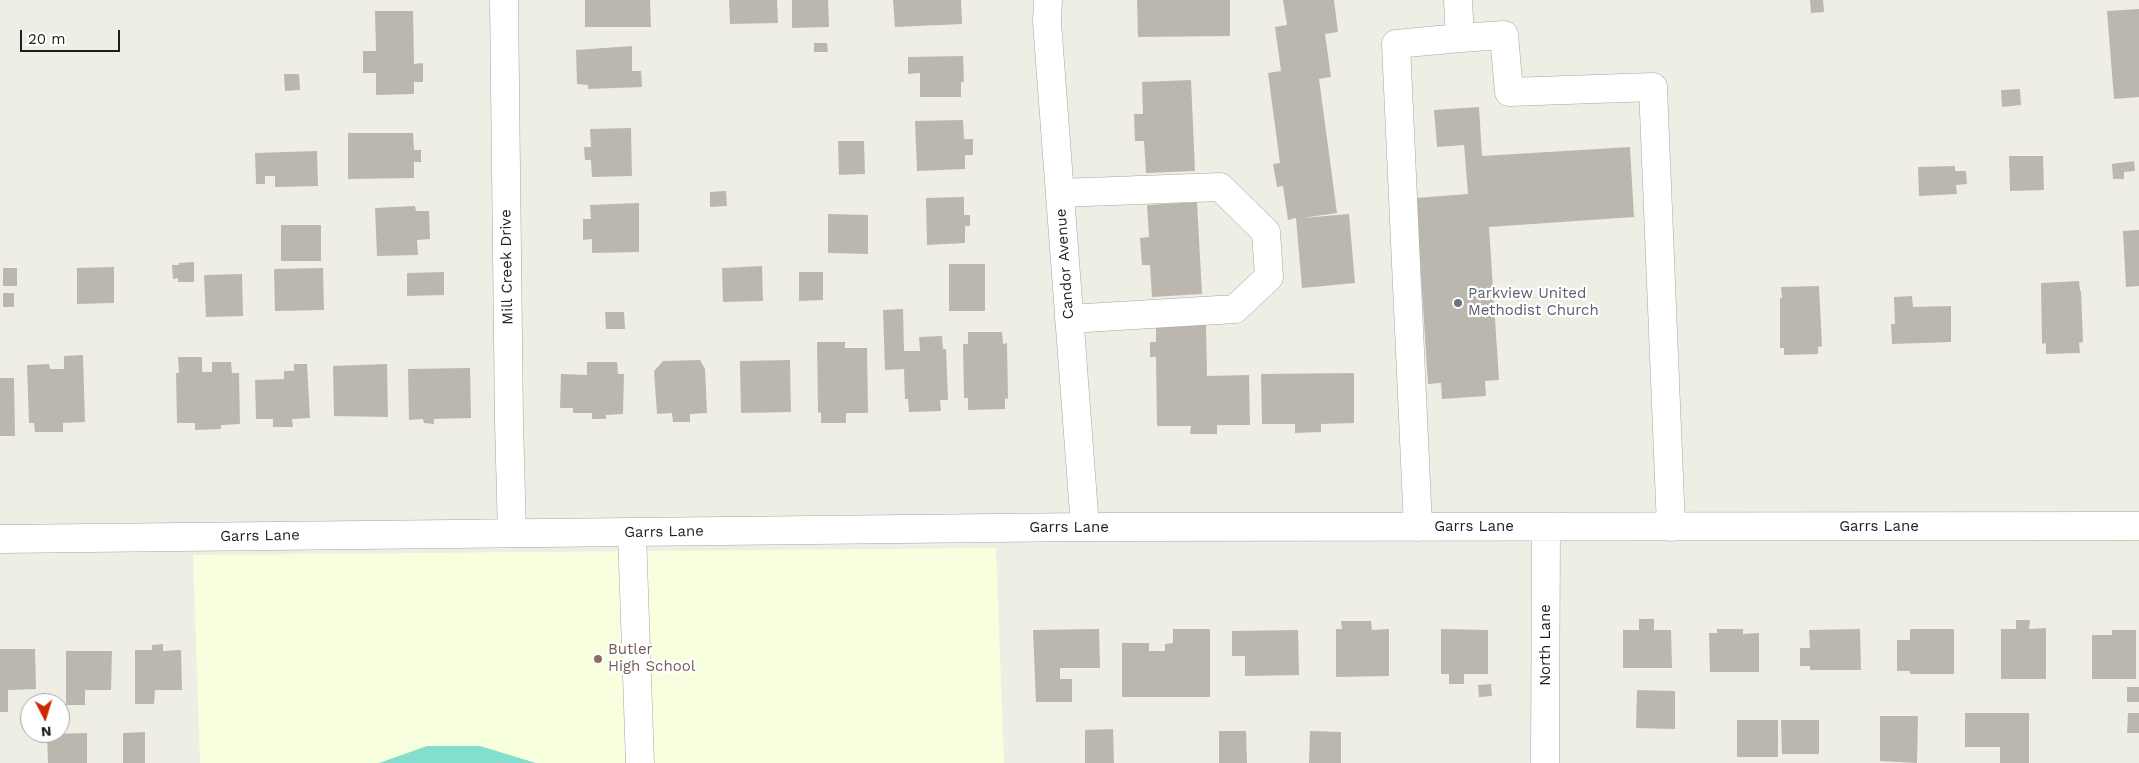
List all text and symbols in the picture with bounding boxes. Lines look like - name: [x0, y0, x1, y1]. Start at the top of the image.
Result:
- scale bar: [22, 20, 122, 52]
- text: 20 m: [28, 30, 66, 48]
- street label: Candor Avenue: [1052, 208, 1078, 320]
- street label: Mill Creek Drive: [497, 209, 517, 325]
- place label: Parkview United Methodist Church: [1468, 285, 1599, 320]
- marker: Parkview United Methodist Church: [1452, 297, 1464, 309]
- street label: Garrs Lane: [1434, 518, 1514, 536]
- street label: Garrs Lane: [1839, 518, 1919, 536]
- street label: Garrs Lane: [1029, 519, 1109, 537]
- street label: Garrs Lane: [624, 522, 704, 542]
- street label: Garrs Lane: [220, 526, 300, 546]
- street label: North Lane: [1537, 604, 1555, 686]
- place label: Butler High School: [608, 641, 695, 676]
- marker: Butler High School: [592, 653, 604, 665]
- north arrow: [20, 693, 70, 743]
- text: N: [40, 724, 52, 740]

